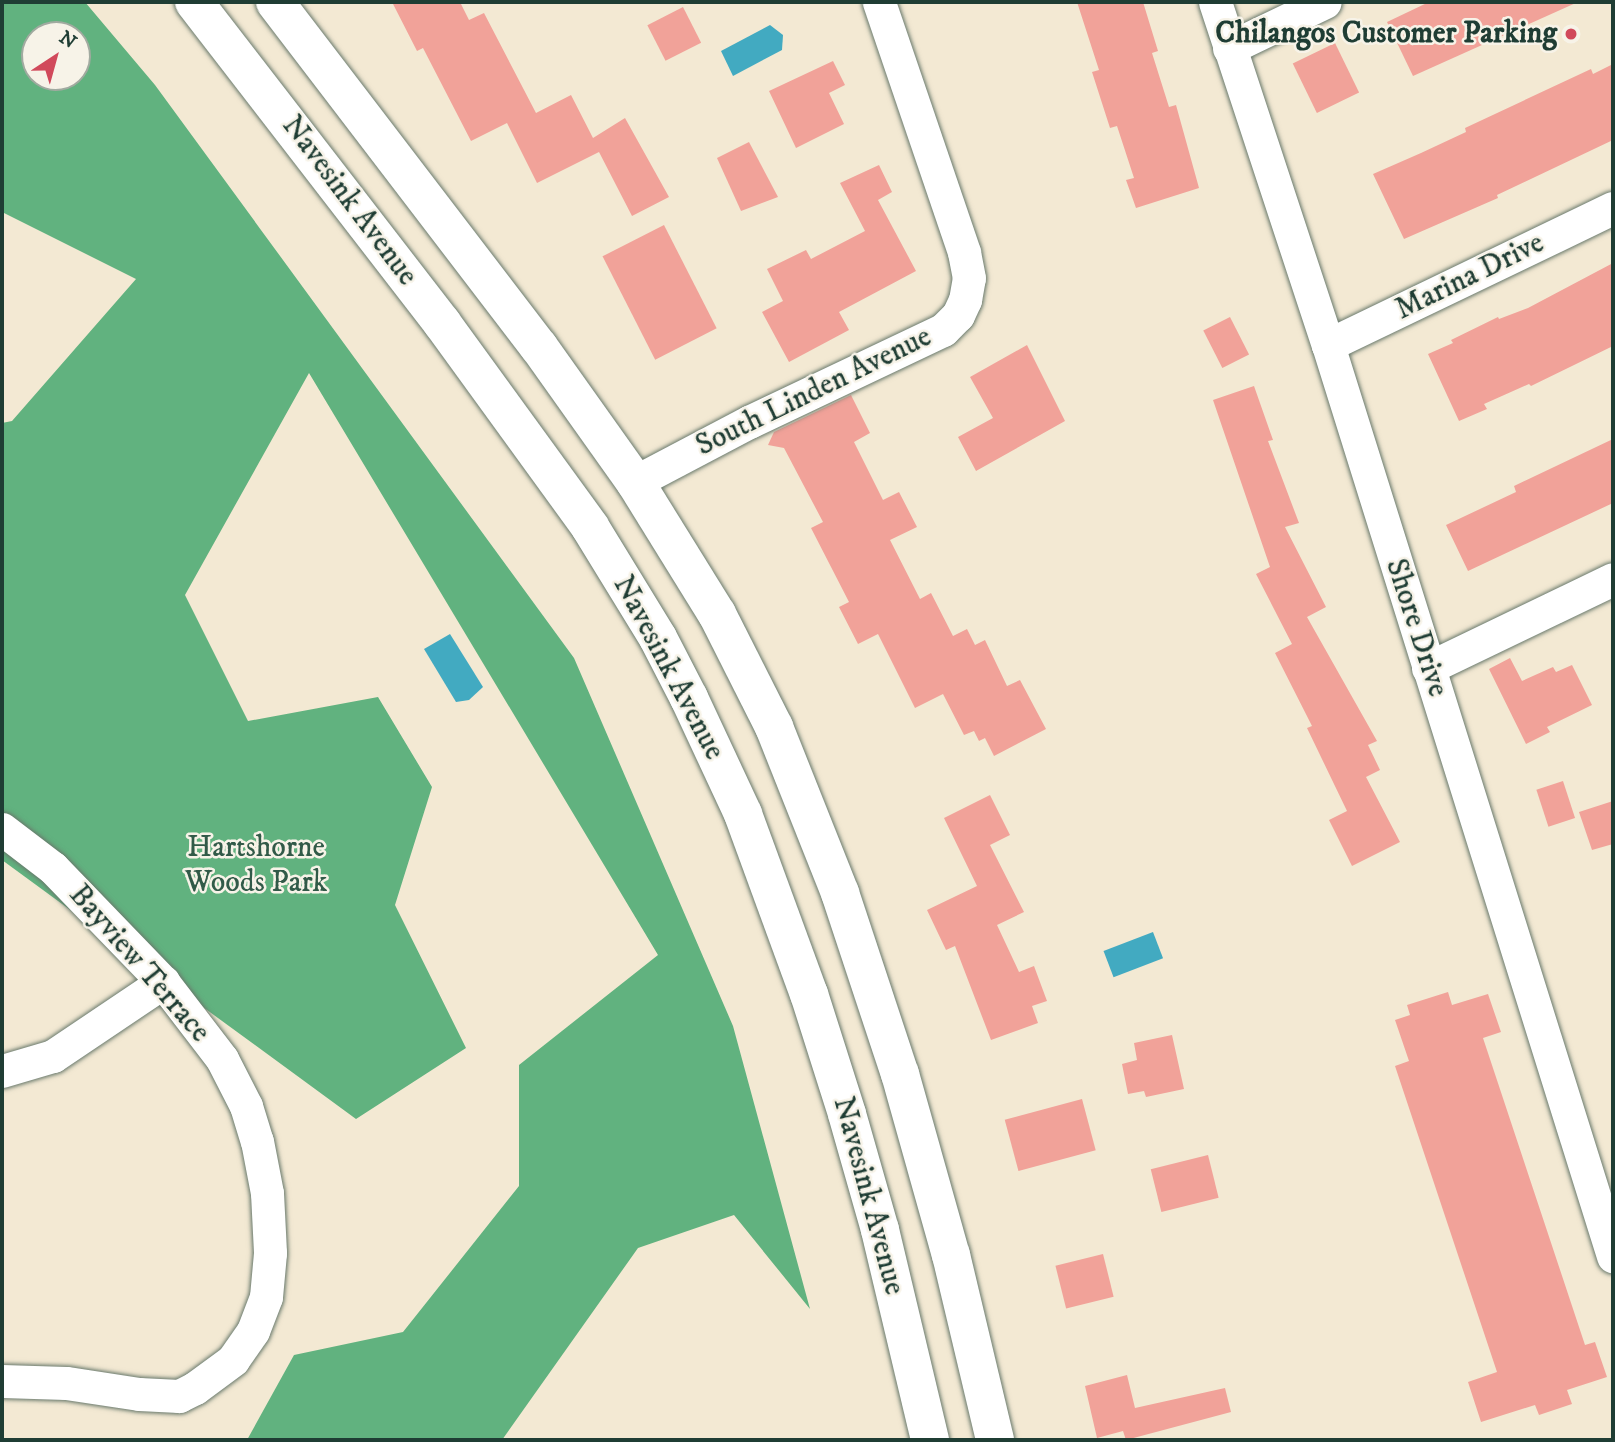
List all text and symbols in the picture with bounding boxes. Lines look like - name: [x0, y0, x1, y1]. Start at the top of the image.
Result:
- place label: Chilangos Customer Parking: [1215, 16, 1557, 52]
- north arrow: [21, 21, 91, 91]
- text: N: [54, 26, 81, 54]
- marker: Chilangos Customer Parking: [1563, 26, 1579, 42]
- street label: Navesink Avenue: [273, 109, 425, 293]
- street label: Marina Drive: [1390, 226, 1550, 328]
- street label: South Linden Avenue: [690, 319, 938, 465]
- street label: Shore Drive: [1377, 555, 1455, 701]
- street label: Navesink Avenue: [604, 570, 732, 766]
- park label: Hartshorne Woods Park: [185, 830, 327, 900]
- street label: Bayview Terrace: [61, 878, 217, 1050]
- street label: Navesink Avenue: [824, 1093, 912, 1299]

